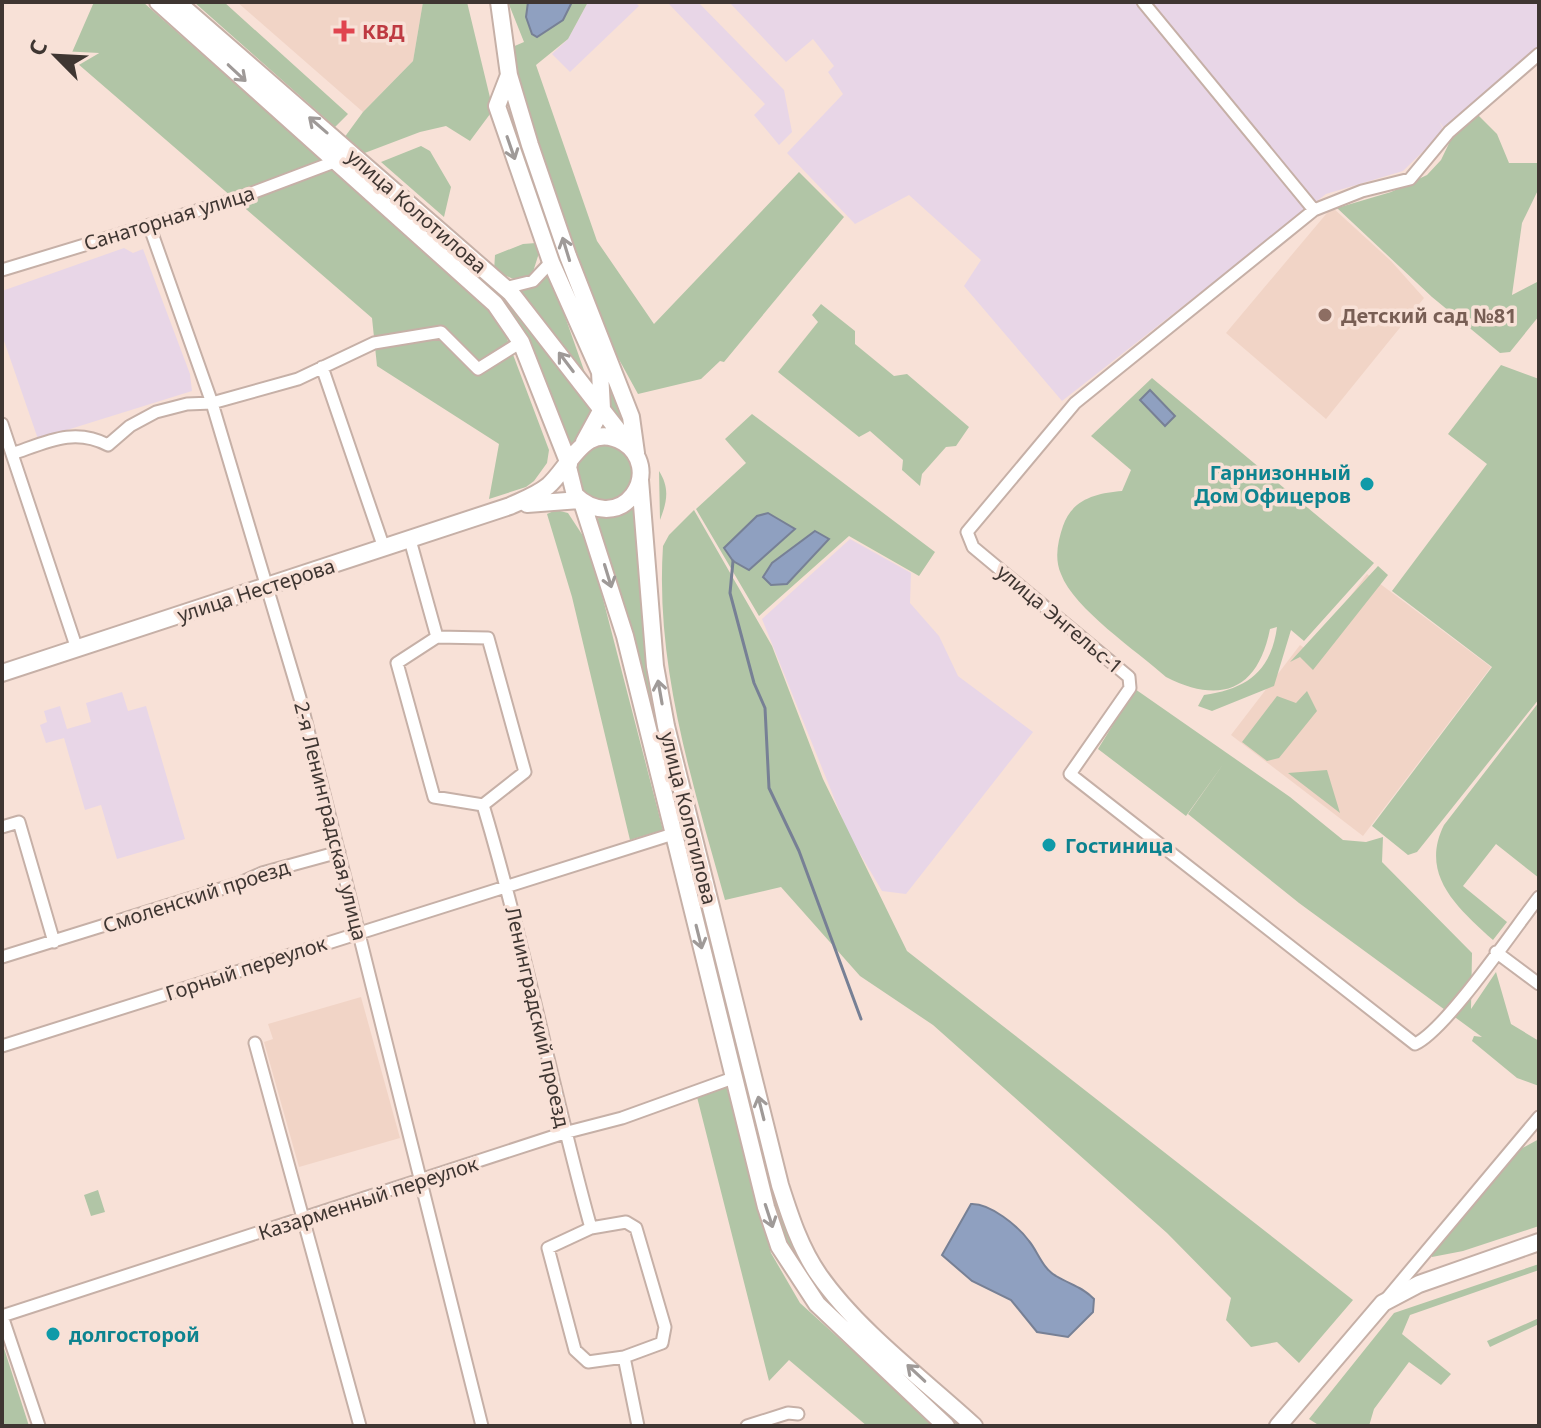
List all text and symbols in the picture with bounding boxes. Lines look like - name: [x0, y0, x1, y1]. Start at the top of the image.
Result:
- north arrow: [16, 16, 96, 96]
- place label: КВД: [362, 18, 405, 45]
- marker: КВД: [333, 20, 355, 42]
- text: С: [20, 35, 53, 60]
- one-way arrow: [227, 63, 247, 82]
- one-way arrow: [309, 116, 329, 134]
- one-way arrow: [505, 136, 520, 161]
- street label: улица Колотилова: [341, 143, 493, 279]
- street label: Санаторная улица: [80, 179, 258, 257]
- one-way arrow: [558, 237, 573, 263]
- place label: Детский сад №81: [1341, 302, 1517, 329]
- marker: Детский сад №81: [1316, 306, 1334, 324]
- one-way arrow: [558, 351, 575, 373]
- place label: Гарнизонный Дом Офицеров: [1194, 459, 1351, 509]
- marker: Гарнизонный Дом Офицеров: [1358, 475, 1376, 493]
- street label: улица Нестерова: [174, 552, 338, 628]
- street label: улица Энгельс-1: [991, 558, 1129, 680]
- one-way arrow: [601, 562, 616, 588]
- one-way arrow: [652, 680, 667, 705]
- street label: 2-я Ленинградская улица: [288, 699, 374, 943]
- street label: улица Колотилова: [654, 729, 724, 907]
- place label: Гостиница: [1065, 832, 1173, 859]
- marker: Гостиница: [1040, 836, 1058, 854]
- street label: Смоленский проезд: [99, 853, 293, 939]
- street label: Ленинградский проезд: [499, 904, 577, 1130]
- one-way arrow: [692, 923, 707, 949]
- street label: Горный переулок: [162, 929, 330, 1007]
- one-way arrow: [753, 1096, 768, 1121]
- street label: Казарменный переулок: [255, 1150, 482, 1246]
- one-way arrow: [763, 1203, 777, 1228]
- place label: долгосторой: [69, 1321, 200, 1348]
- marker: долгосторой: [44, 1325, 62, 1343]
- one-way arrow: [907, 1364, 927, 1382]

